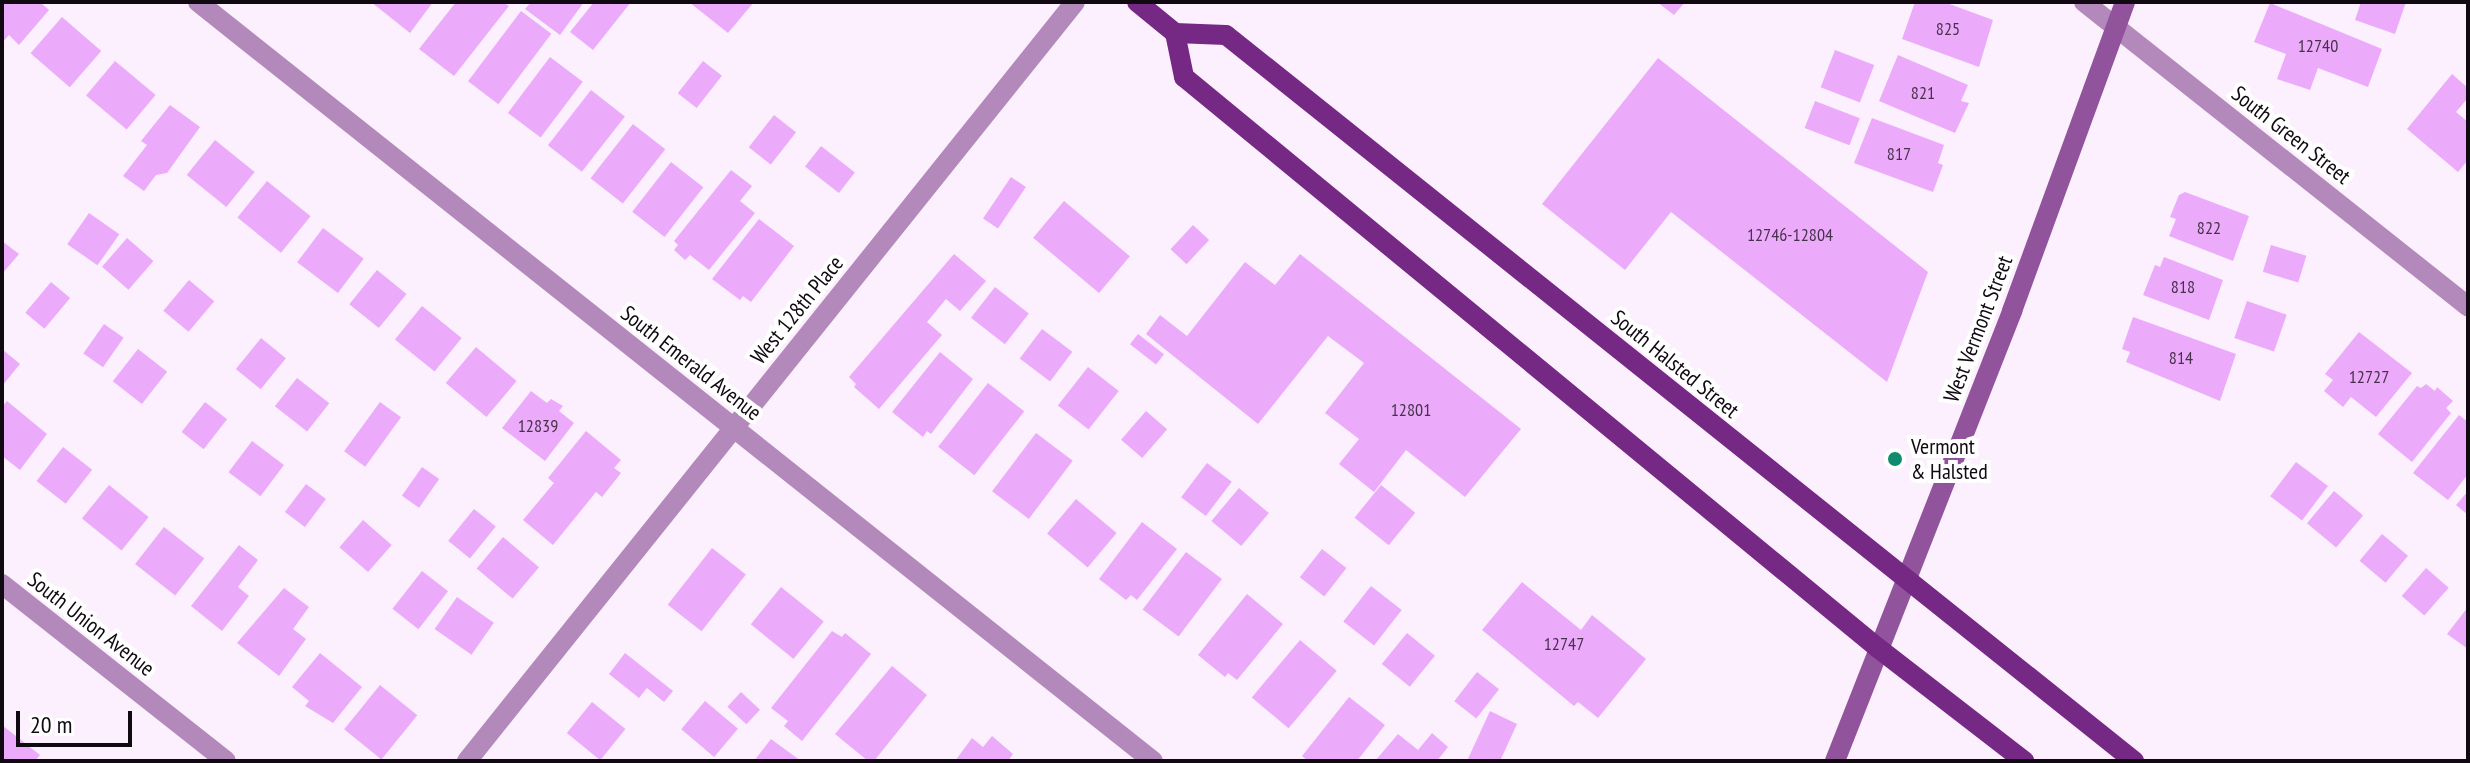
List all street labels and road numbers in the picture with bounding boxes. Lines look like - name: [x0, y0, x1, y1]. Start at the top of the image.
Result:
- street label: South Green Street: [2226, 80, 2356, 190]
- street label: West 128th Place: [745, 251, 849, 369]
- street label: West Vermont Street: [1938, 252, 2018, 406]
- street label: South Emerald Avenue: [615, 300, 767, 426]
- street label: South Halsted Street: [1606, 304, 1744, 424]
- street label: South Union Avenue: [22, 566, 160, 682]

